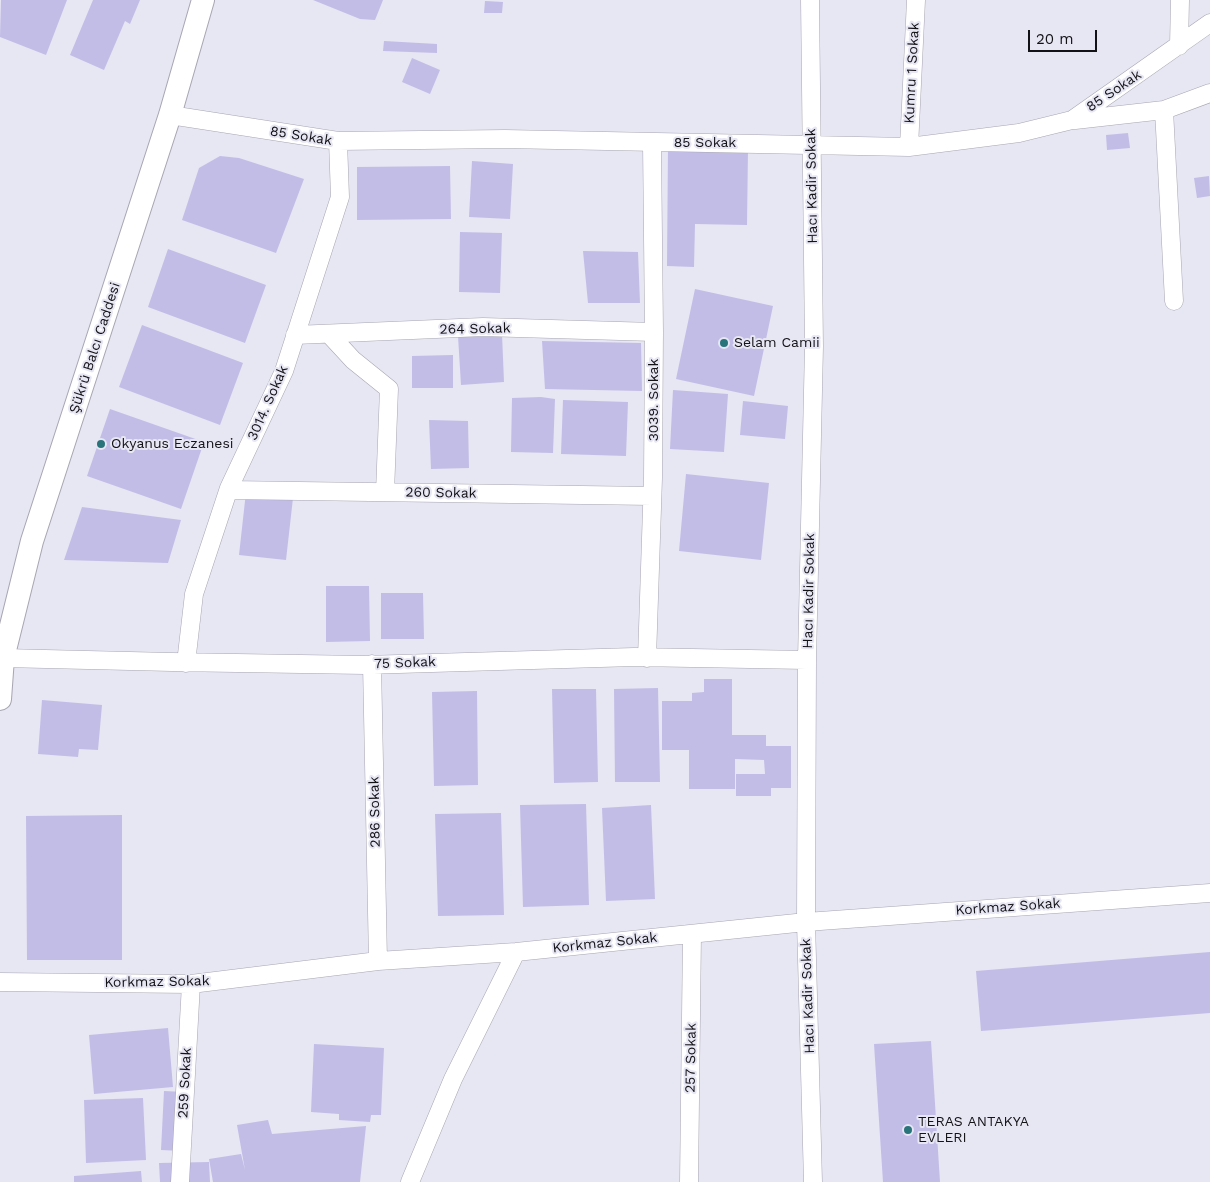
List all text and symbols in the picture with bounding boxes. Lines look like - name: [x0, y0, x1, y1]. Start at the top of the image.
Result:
- scale bar: [1030, 20, 1099, 52]
- street label: Kumru 1 Sokak: [901, 22, 923, 124]
- text: 20 m: [1036, 30, 1074, 48]
- street label: 85 Sokak: [1083, 67, 1145, 115]
- street label: 85 Sokak: [269, 123, 333, 149]
- street label: Hacı Kadir Sokak: [803, 128, 821, 244]
- street label: 85 Sokak: [674, 135, 736, 151]
- street label: Şükrü Balcı Caddesi: [66, 280, 124, 416]
- street label: 264 Sokak: [439, 320, 511, 338]
- place label: Selam Camii: [734, 335, 820, 351]
- marker: Selam Camii: [718, 337, 730, 349]
- street label: 3039. Sokak: [646, 359, 662, 441]
- street label: 3014. Sokak: [244, 363, 292, 443]
- place label: Okyanus Eczanesi: [111, 436, 234, 452]
- marker: Okyanus Eczanesi: [95, 438, 107, 450]
- street label: 260 Sokak: [405, 484, 477, 502]
- street label: Hacı Kadir Sokak: [800, 533, 818, 649]
- street label: 75 Sokak: [374, 654, 436, 672]
- street label: 286 Sokak: [366, 776, 384, 848]
- street label: Korkmaz Sokak: [955, 895, 1061, 919]
- street label: Korkmaz Sokak: [552, 929, 658, 957]
- street label: Hacı Kadir Sokak: [798, 938, 818, 1054]
- street label: Korkmaz Sokak: [104, 973, 210, 991]
- street label: 257 Sokak: [682, 1023, 700, 1093]
- street label: 259 Sokak: [175, 1047, 195, 1119]
- place label: TERAS ANTAKYA EVLERI: [918, 1114, 1029, 1146]
- marker: TERAS ANTAKYA EVLERI: [902, 1124, 914, 1136]

